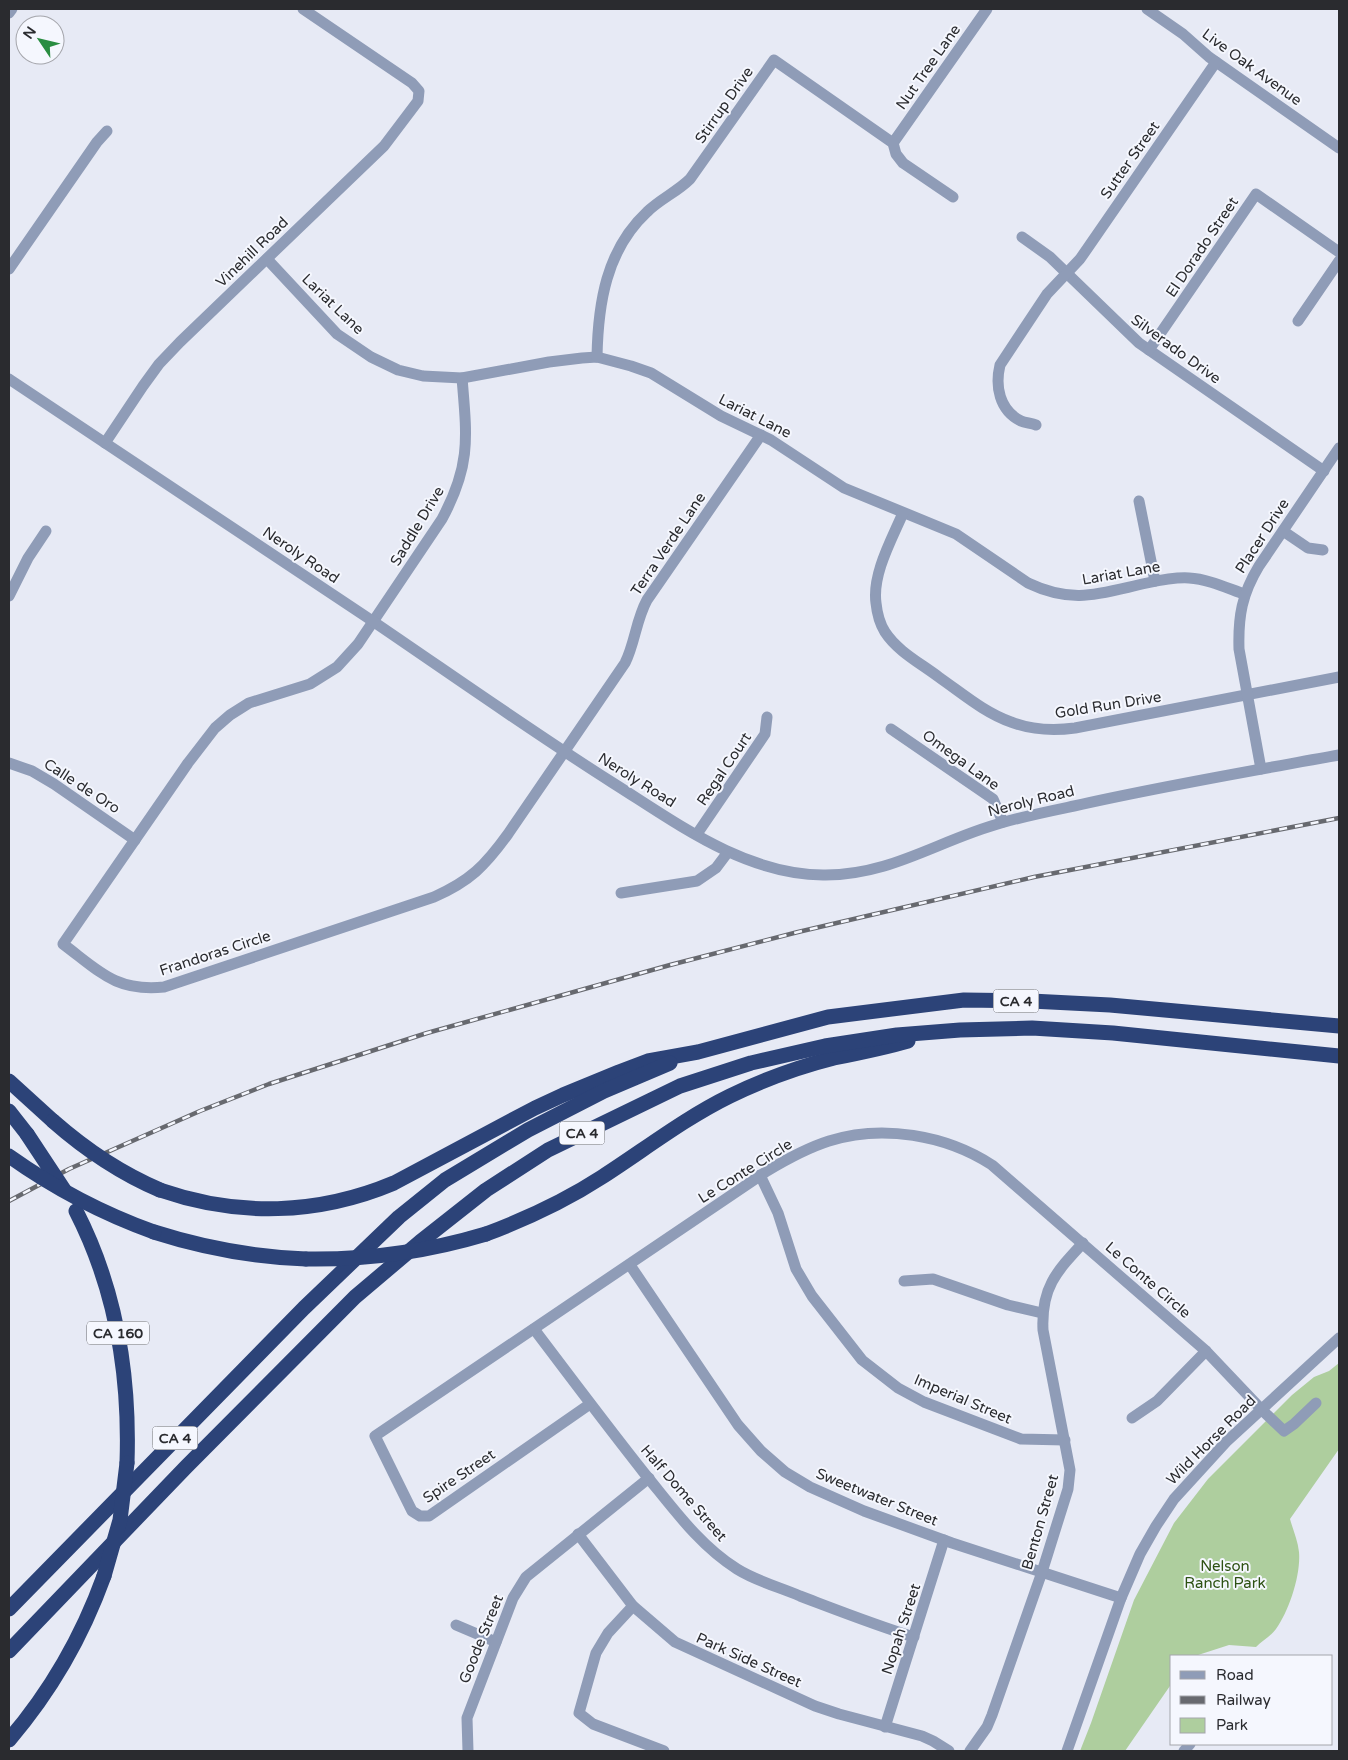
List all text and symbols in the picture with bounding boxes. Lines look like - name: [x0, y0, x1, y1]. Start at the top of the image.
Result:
- north arrow: [15, 15, 65, 65]
- street label: Nut Tree Lane: [892, 21, 964, 113]
- text: N: [20, 23, 40, 42]
- street label: Live Oak Avenue: [1199, 25, 1305, 109]
- street label: Stirrup Drive: [691, 63, 757, 147]
- street label: Sutter Street: [1097, 118, 1164, 202]
- street label: El Dorado Street: [1162, 193, 1242, 300]
- street label: Vinehill Road: [212, 213, 292, 291]
- street label: Lariat Lane: [298, 270, 368, 338]
- street label: Silverado Drive: [1128, 310, 1224, 388]
- street label: Lariat Lane: [716, 390, 794, 442]
- street label: Saddle Drive: [386, 483, 448, 569]
- street label: Terra Verde Lane: [627, 489, 709, 599]
- street label: Placer Drive: [1231, 495, 1293, 577]
- street label: Neroly Road: [259, 523, 343, 587]
- street label: Lariat Lane: [1080, 557, 1162, 589]
- street label: Gold Run Drive: [1054, 688, 1162, 722]
- street label: Omega Lane: [919, 726, 1003, 794]
- street label: Regal Court: [693, 729, 755, 809]
- street label: Neroly Road: [595, 749, 679, 811]
- street label: Calle de Oro: [41, 755, 123, 817]
- street label: Neroly Road: [986, 782, 1076, 820]
- street label: Frandoras Circle: [157, 927, 273, 979]
- road number: CA 4: [994, 989, 1038, 1012]
- road number: CA 4: [560, 1122, 604, 1144]
- street label: Le Conte Circle: [695, 1135, 795, 1207]
- street label: Le Conte Circle: [1102, 1238, 1194, 1322]
- road number: CA 160: [87, 1322, 149, 1345]
- street label: Imperial Street: [911, 1370, 1015, 1428]
- street label: Wild Horse Road: [1163, 1392, 1259, 1488]
- road number: CA 4: [152, 1426, 198, 1450]
- street label: Half Dome Street: [637, 1441, 731, 1545]
- street label: Spire Street: [420, 1445, 499, 1507]
- street label: Sweetwater Street: [813, 1464, 941, 1530]
- street label: Benton Street: [1018, 1472, 1062, 1572]
- park label: Nelson Ranch Park: [1184, 1557, 1266, 1592]
- street label: Nopah Street: [878, 1581, 924, 1677]
- street label: Goode Street: [455, 1592, 507, 1686]
- street label: Park Side Street: [693, 1629, 805, 1691]
- legend: [1170, 1655, 1333, 1745]
- text: Road: [1216, 1666, 1254, 1684]
- text: Railway: [1216, 1691, 1271, 1709]
- text: Park: [1216, 1716, 1248, 1734]

